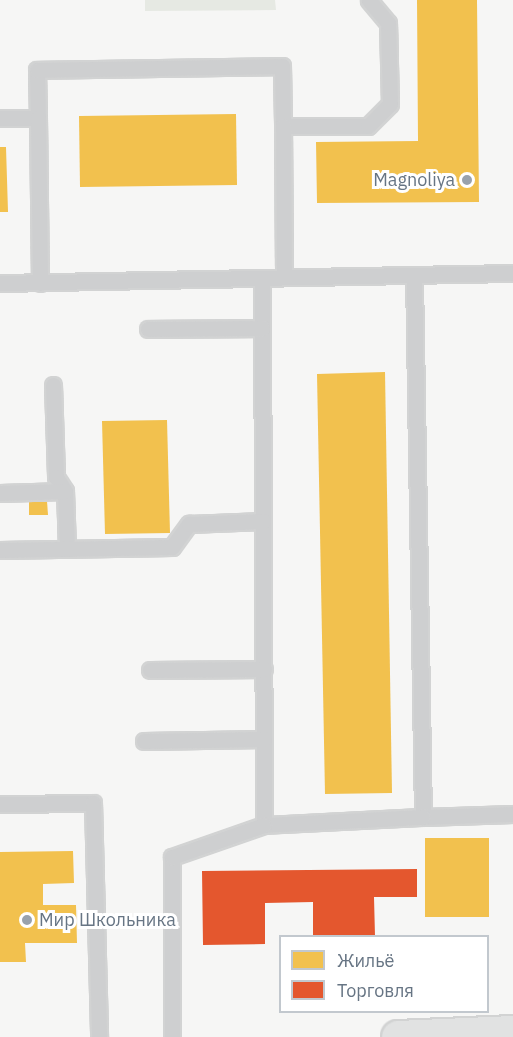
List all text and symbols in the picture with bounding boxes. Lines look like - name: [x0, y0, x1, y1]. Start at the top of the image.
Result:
- place label: Magnoliya: [373, 169, 455, 191]
- marker: Magnoliya: [460, 173, 474, 187]
- place label: Мир Школьника: [39, 909, 176, 931]
- marker: Мир Школьника: [20, 913, 34, 927]
- legend: [279, 935, 489, 1013]
- text: Жильё: [337, 949, 394, 972]
- text: Торговля: [337, 979, 414, 1002]

